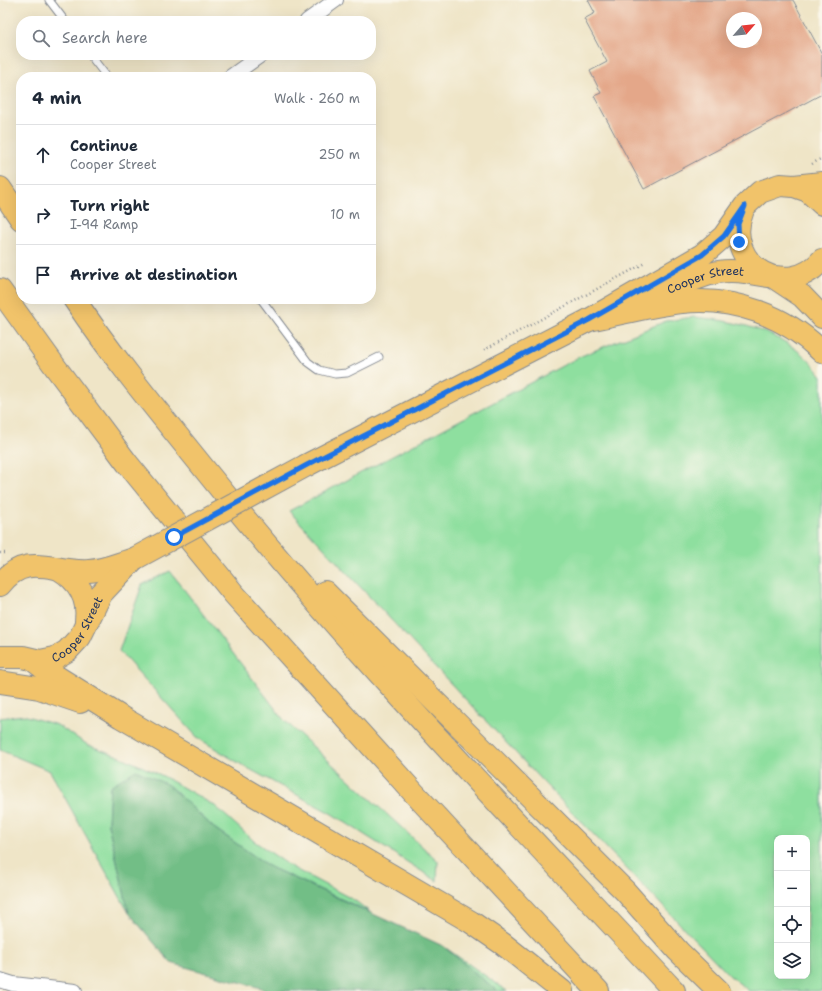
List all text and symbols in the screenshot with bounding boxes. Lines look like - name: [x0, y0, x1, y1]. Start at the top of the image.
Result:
- north arrow: [726, 12, 762, 48]
- search box: [16, 16, 376, 60]
- icon: search: [30, 27, 52, 49]
- text: Search here: [62, 28, 148, 48]
- text: 4 min: [32, 87, 82, 109]
- text: Walk · 260 m: [274, 90, 360, 107]
- text: Continue: [70, 136, 138, 156]
- icon: ahead: [32, 144, 54, 166]
- text: 250 m: [319, 146, 360, 163]
- text: Cooper Street: [70, 156, 157, 173]
- text: Turn right: [70, 196, 150, 216]
- icon: right: [32, 204, 54, 226]
- text: 10 m: [330, 206, 360, 223]
- text: I-94 Ramp: [70, 216, 138, 233]
- route end: [730, 233, 748, 251]
- street label: Cooper Street: [664, 263, 745, 298]
- icon: arrive: [32, 264, 54, 286]
- text: Arrive at destination: [70, 265, 238, 285]
- route start: [165, 528, 183, 546]
- street label: Cooper Street: [49, 594, 107, 666]
- map controls: [774, 835, 810, 979]
- button: +: [774, 835, 810, 871]
- button: −: [774, 871, 810, 907]
- button: locate: [774, 907, 810, 943]
- button: layers: [774, 943, 810, 979]

